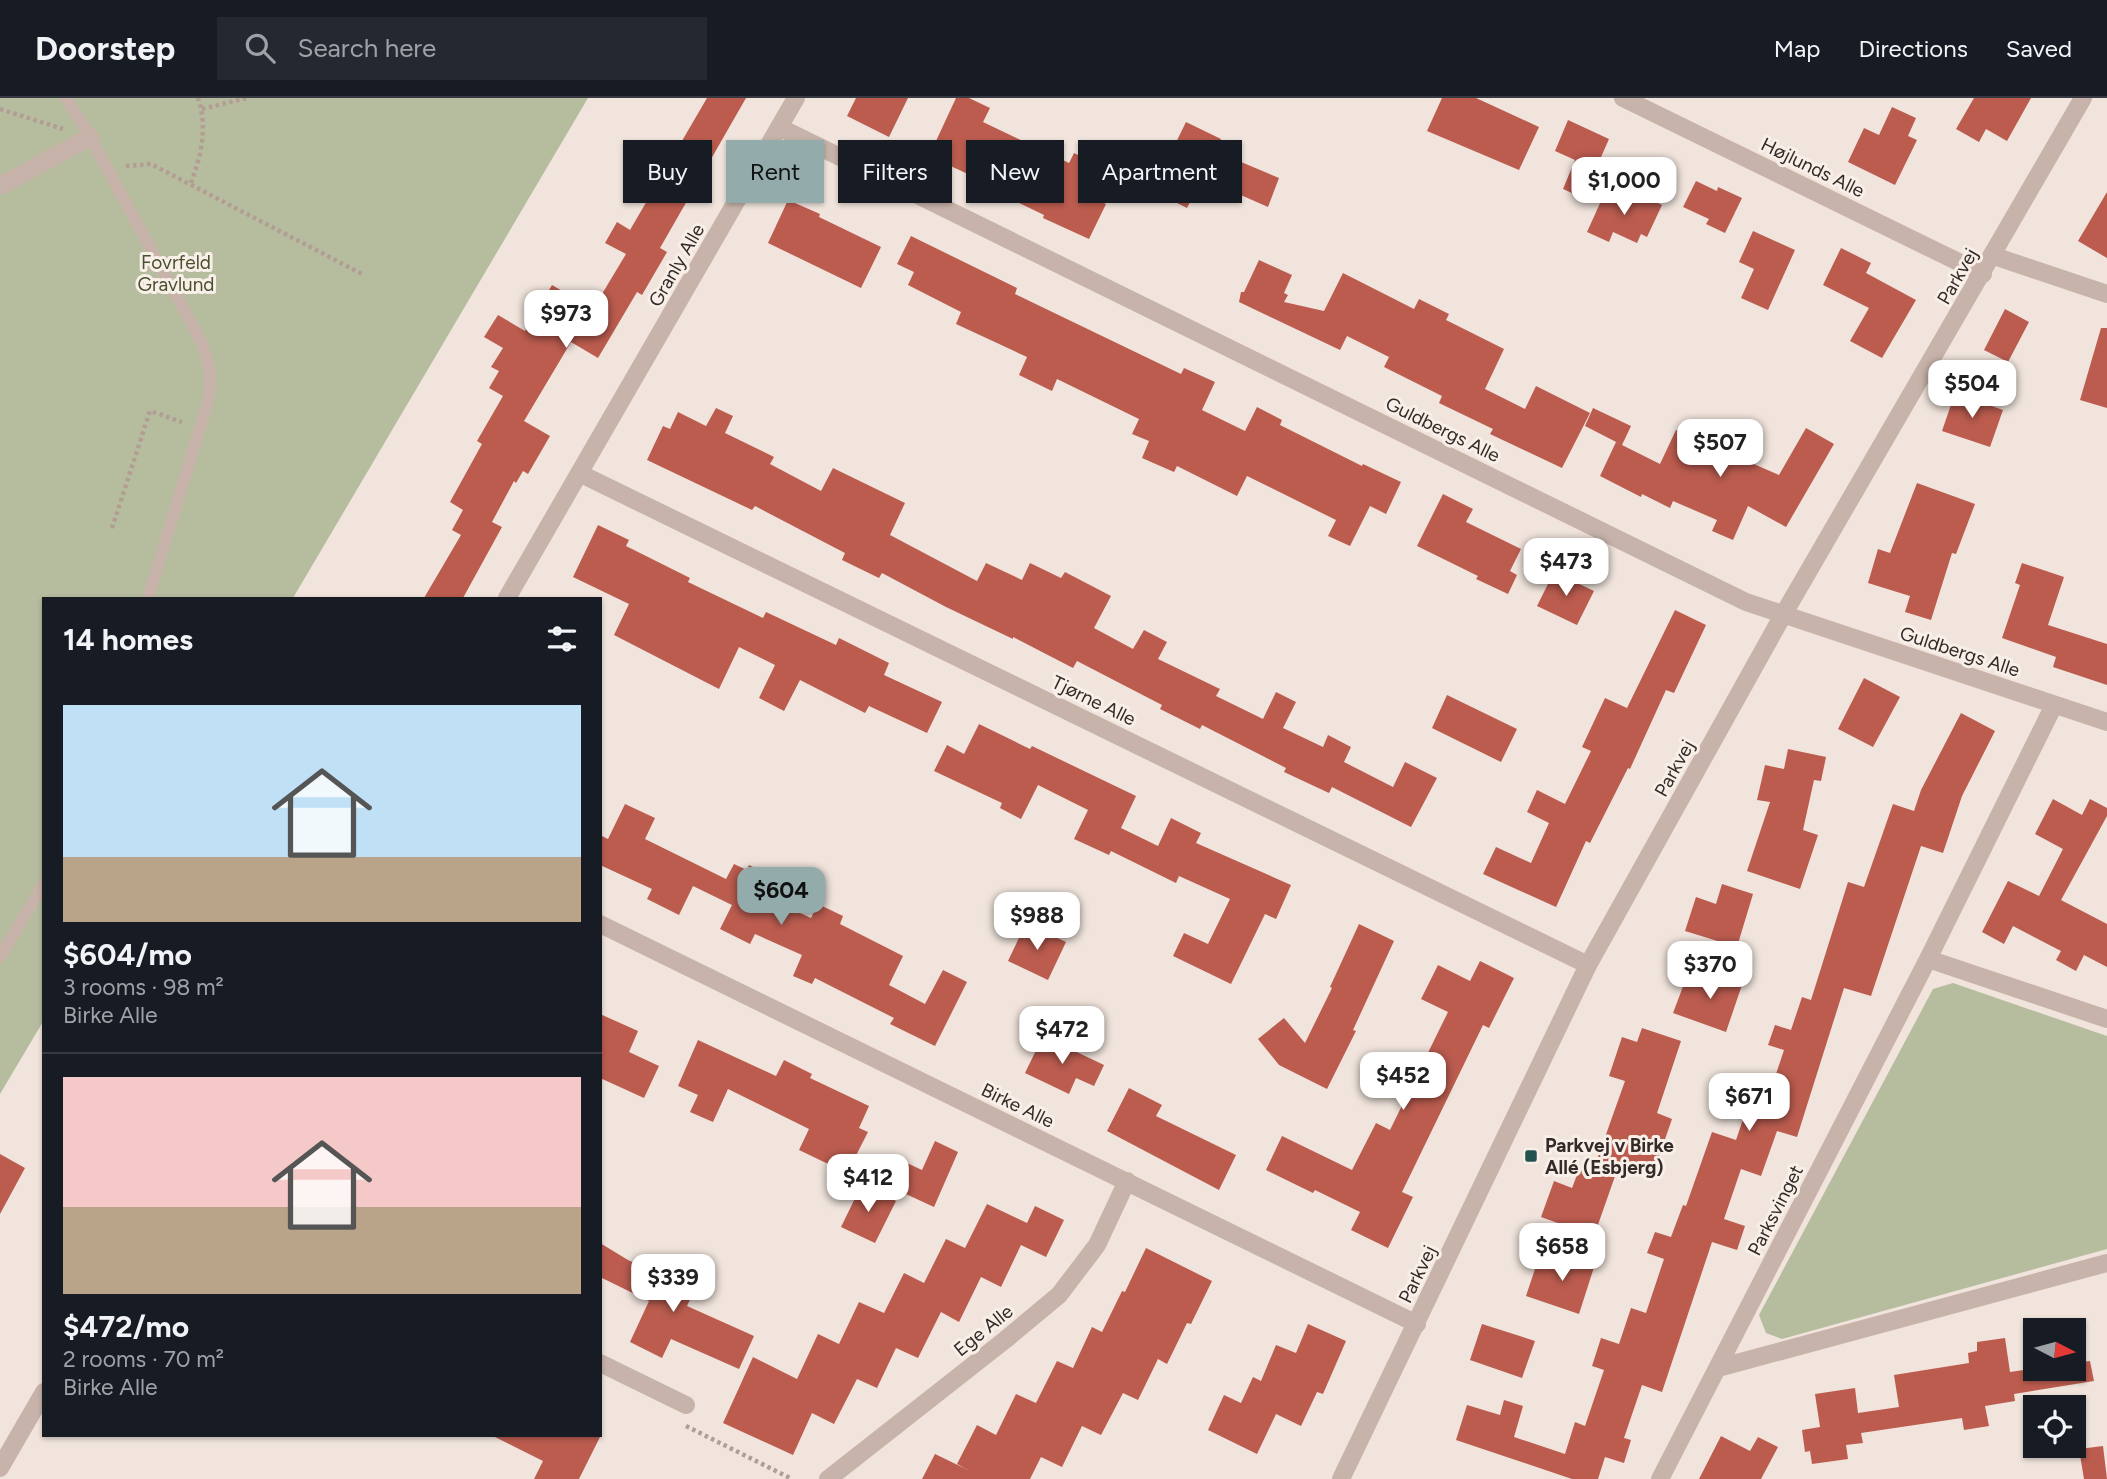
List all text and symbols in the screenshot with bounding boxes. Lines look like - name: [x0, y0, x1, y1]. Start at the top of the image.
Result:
- search box: [217, 17, 707, 80]
- text: Doorstep: [35, 29, 175, 68]
- icon: search: [241, 29, 279, 67]
- text: Search here: [297, 32, 436, 64]
- text: Map: [1774, 34, 1820, 63]
- text: Directions: [1858, 34, 1968, 63]
- text: Saved: [2006, 34, 2072, 63]
- street label: Højlunds Alle: [1757, 133, 1868, 202]
- chip: Buy: [623, 140, 712, 203]
- chip: Rent: [726, 140, 824, 203]
- chip: Filters: [838, 140, 952, 203]
- chip: New: [966, 140, 1064, 203]
- chip: Apartment: [1078, 140, 1242, 203]
- pin: $1,000: [1567, 158, 1681, 217]
- text: $1,000: [1587, 166, 1661, 194]
- street label: Granly Alle: [644, 220, 709, 311]
- street label: Parkvej: [1932, 244, 1983, 309]
- park label: Fovrfeld Gravlund: [138, 251, 214, 296]
- pin: $973: [525, 290, 607, 350]
- text: $973: [540, 299, 592, 327]
- pin: $504: [1931, 360, 2013, 420]
- text: $504: [1944, 369, 2000, 397]
- street label: Guldbergs Alle: [1382, 392, 1504, 467]
- pin: $507: [1679, 420, 1761, 479]
- text: $507: [1693, 428, 1747, 456]
- pin: $473: [1525, 538, 1607, 598]
- text: $473: [1540, 547, 1592, 575]
- icon: filters: [543, 620, 581, 658]
- text: 14 homes: [63, 621, 193, 658]
- street label: Guldbergs Alle: [1897, 621, 2023, 682]
- street label: Tjørne Alle: [1048, 670, 1139, 731]
- street label: Parkvej: [1650, 736, 1699, 801]
- icon: home: [259, 750, 385, 876]
- pin: $604: [740, 868, 822, 927]
- text: $604: [753, 876, 809, 904]
- pin: $988: [996, 892, 1078, 952]
- text: $988: [1010, 901, 1064, 929]
- text: $604/mo: [63, 936, 192, 973]
- pin: $370: [1669, 942, 1751, 1001]
- text: $370: [1683, 950, 1737, 978]
- text: 3 rooms · 98 m²: [63, 973, 224, 1001]
- text: Birke Alle: [63, 1001, 158, 1029]
- pin: $472: [1021, 1006, 1103, 1066]
- text: $472: [1035, 1015, 1089, 1043]
- pin: $452: [1362, 1052, 1444, 1112]
- text: $452: [1376, 1061, 1430, 1089]
- pin: $671: [1708, 1074, 1790, 1133]
- street label: Birke Alle: [978, 1078, 1058, 1133]
- text: $671: [1725, 1082, 1773, 1110]
- icon: home: [259, 1122, 385, 1248]
- place label: Parkvej v Birke Allé (Esbjerg): [1545, 1134, 1674, 1179]
- marker: Parkvej v Birke Allé (Esbjerg): [1523, 1148, 1539, 1164]
- pin: $412: [827, 1154, 909, 1214]
- street label: Parksvinget: [1743, 1161, 1808, 1259]
- text: $412: [843, 1163, 893, 1191]
- pin: $658: [1521, 1224, 1603, 1283]
- text: $658: [1535, 1232, 1589, 1260]
- street label: Parkvej: [1394, 1242, 1441, 1307]
- pin: $339: [632, 1254, 714, 1314]
- text: $339: [647, 1263, 699, 1291]
- street label: Ege Alle: [949, 1300, 1017, 1361]
- text: $472/mo: [63, 1308, 189, 1345]
- north arrow: [2023, 1318, 2086, 1381]
- map controls: [2023, 1318, 2086, 1458]
- text: 2 rooms · 70 m²: [63, 1345, 224, 1373]
- text: Birke Alle: [63, 1373, 158, 1401]
- button: locate: [2023, 1395, 2086, 1458]

